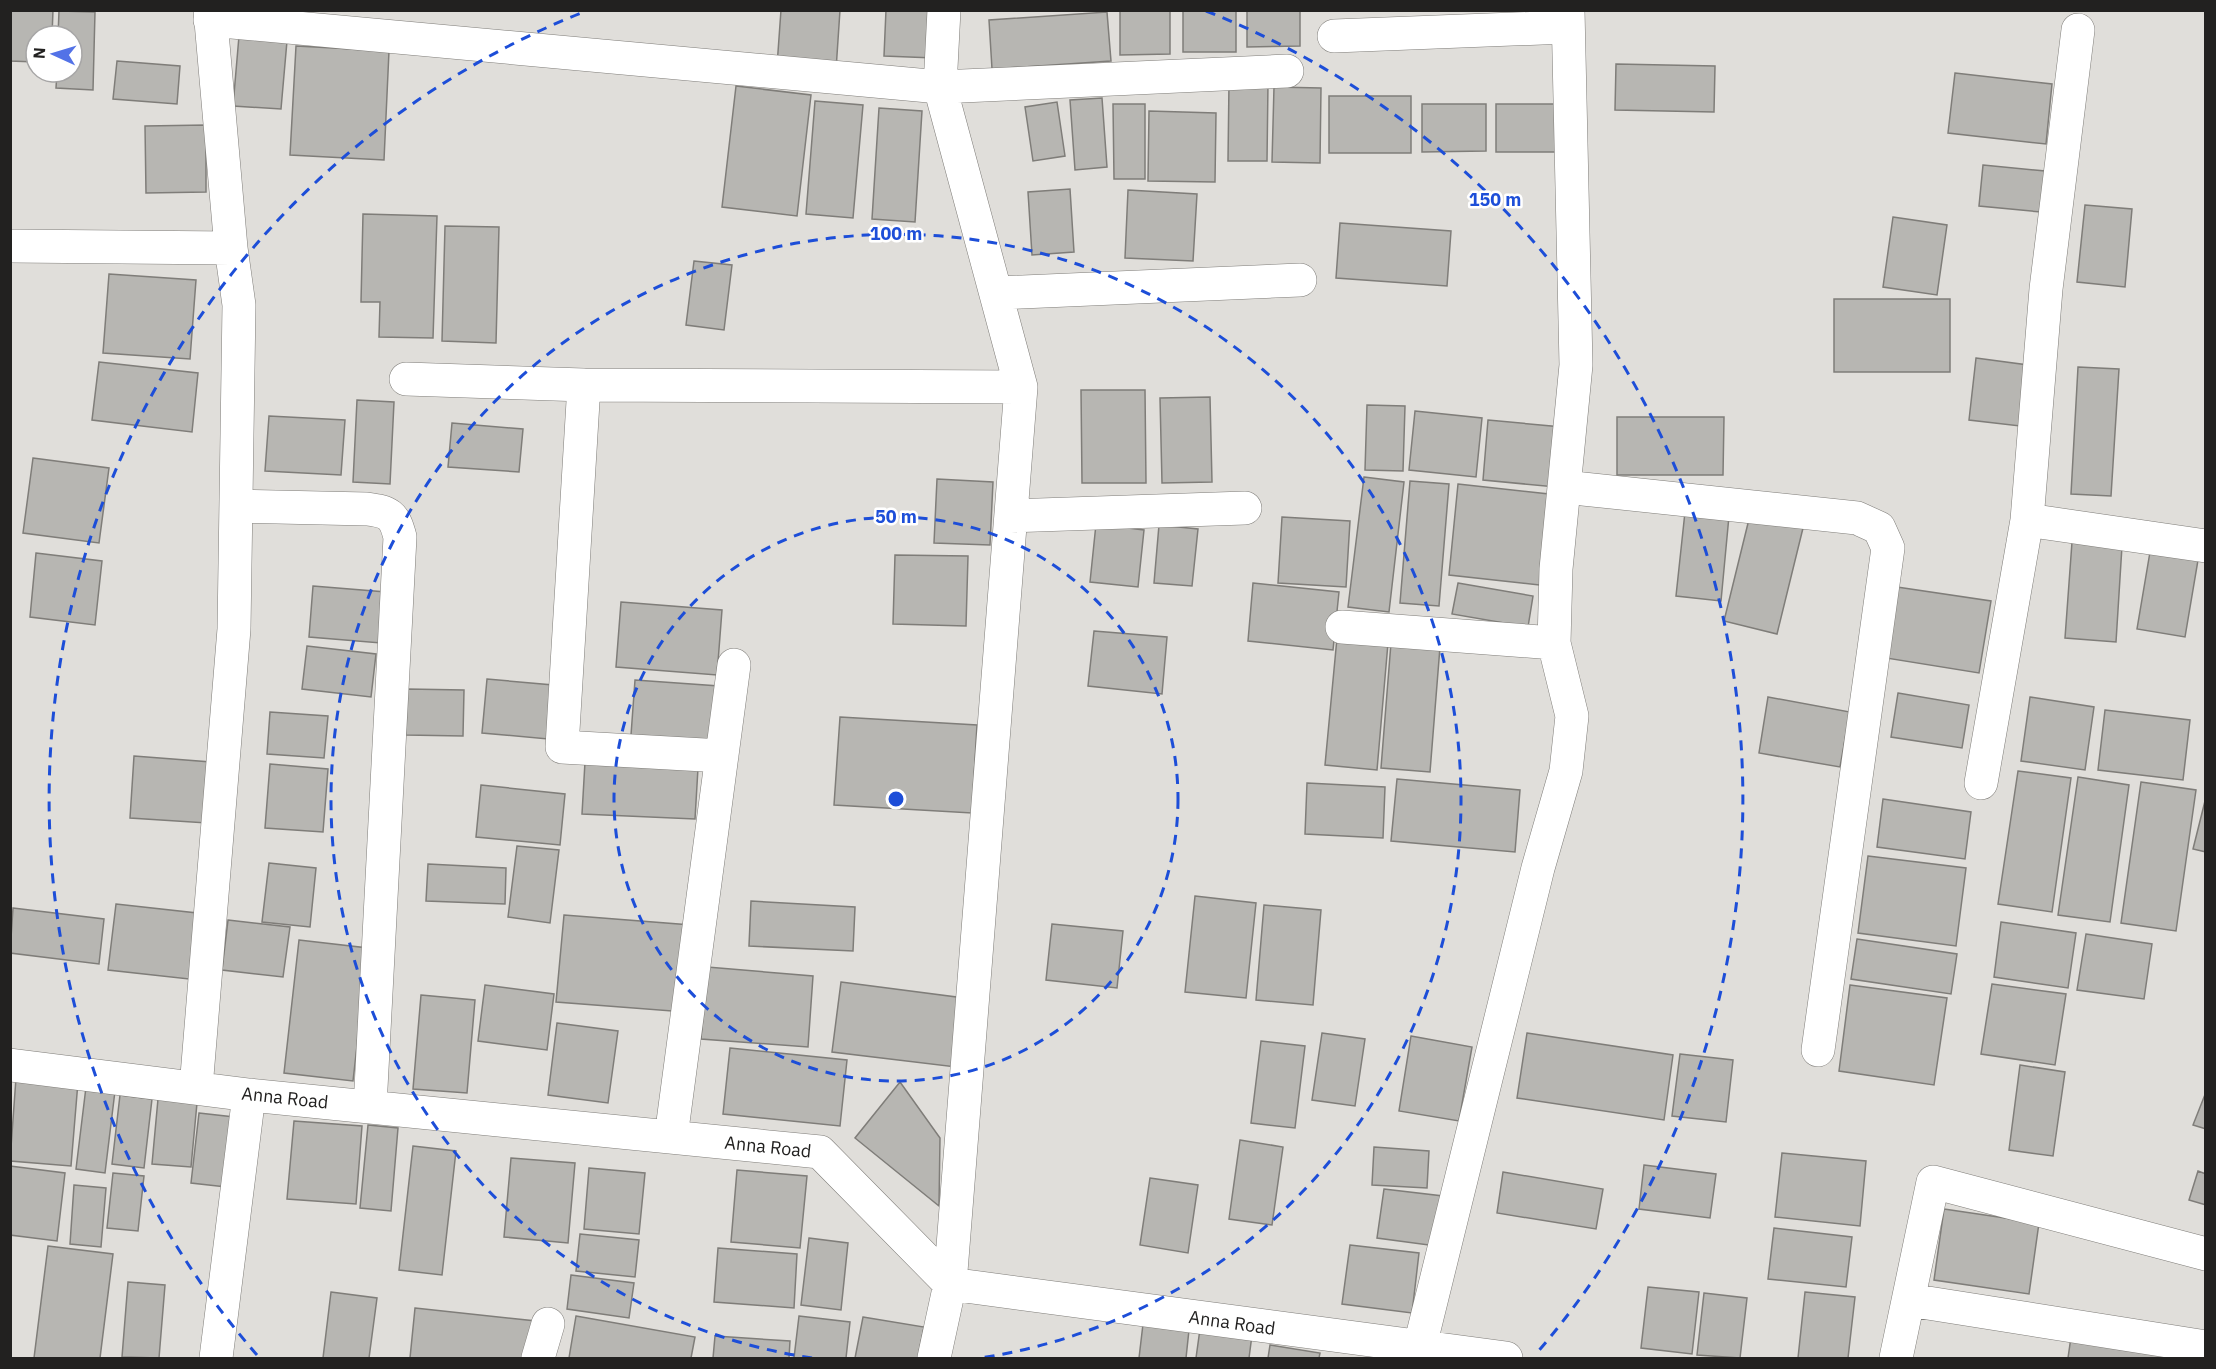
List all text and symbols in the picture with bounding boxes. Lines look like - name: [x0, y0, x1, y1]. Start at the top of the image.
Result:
- north arrow: [24, 24, 84, 84]
- text: N: [29, 46, 49, 59]
- text: 150 m: [1469, 188, 1521, 211]
- text: 100 m: [870, 222, 922, 245]
- text: 50 m: [875, 505, 917, 528]
- centre of rings: [886, 789, 906, 809]
- street label: Anna Road: [240, 1082, 330, 1113]
- street label: Anna Road: [723, 1131, 813, 1162]
- street label: Anna Road: [1187, 1305, 1277, 1340]

